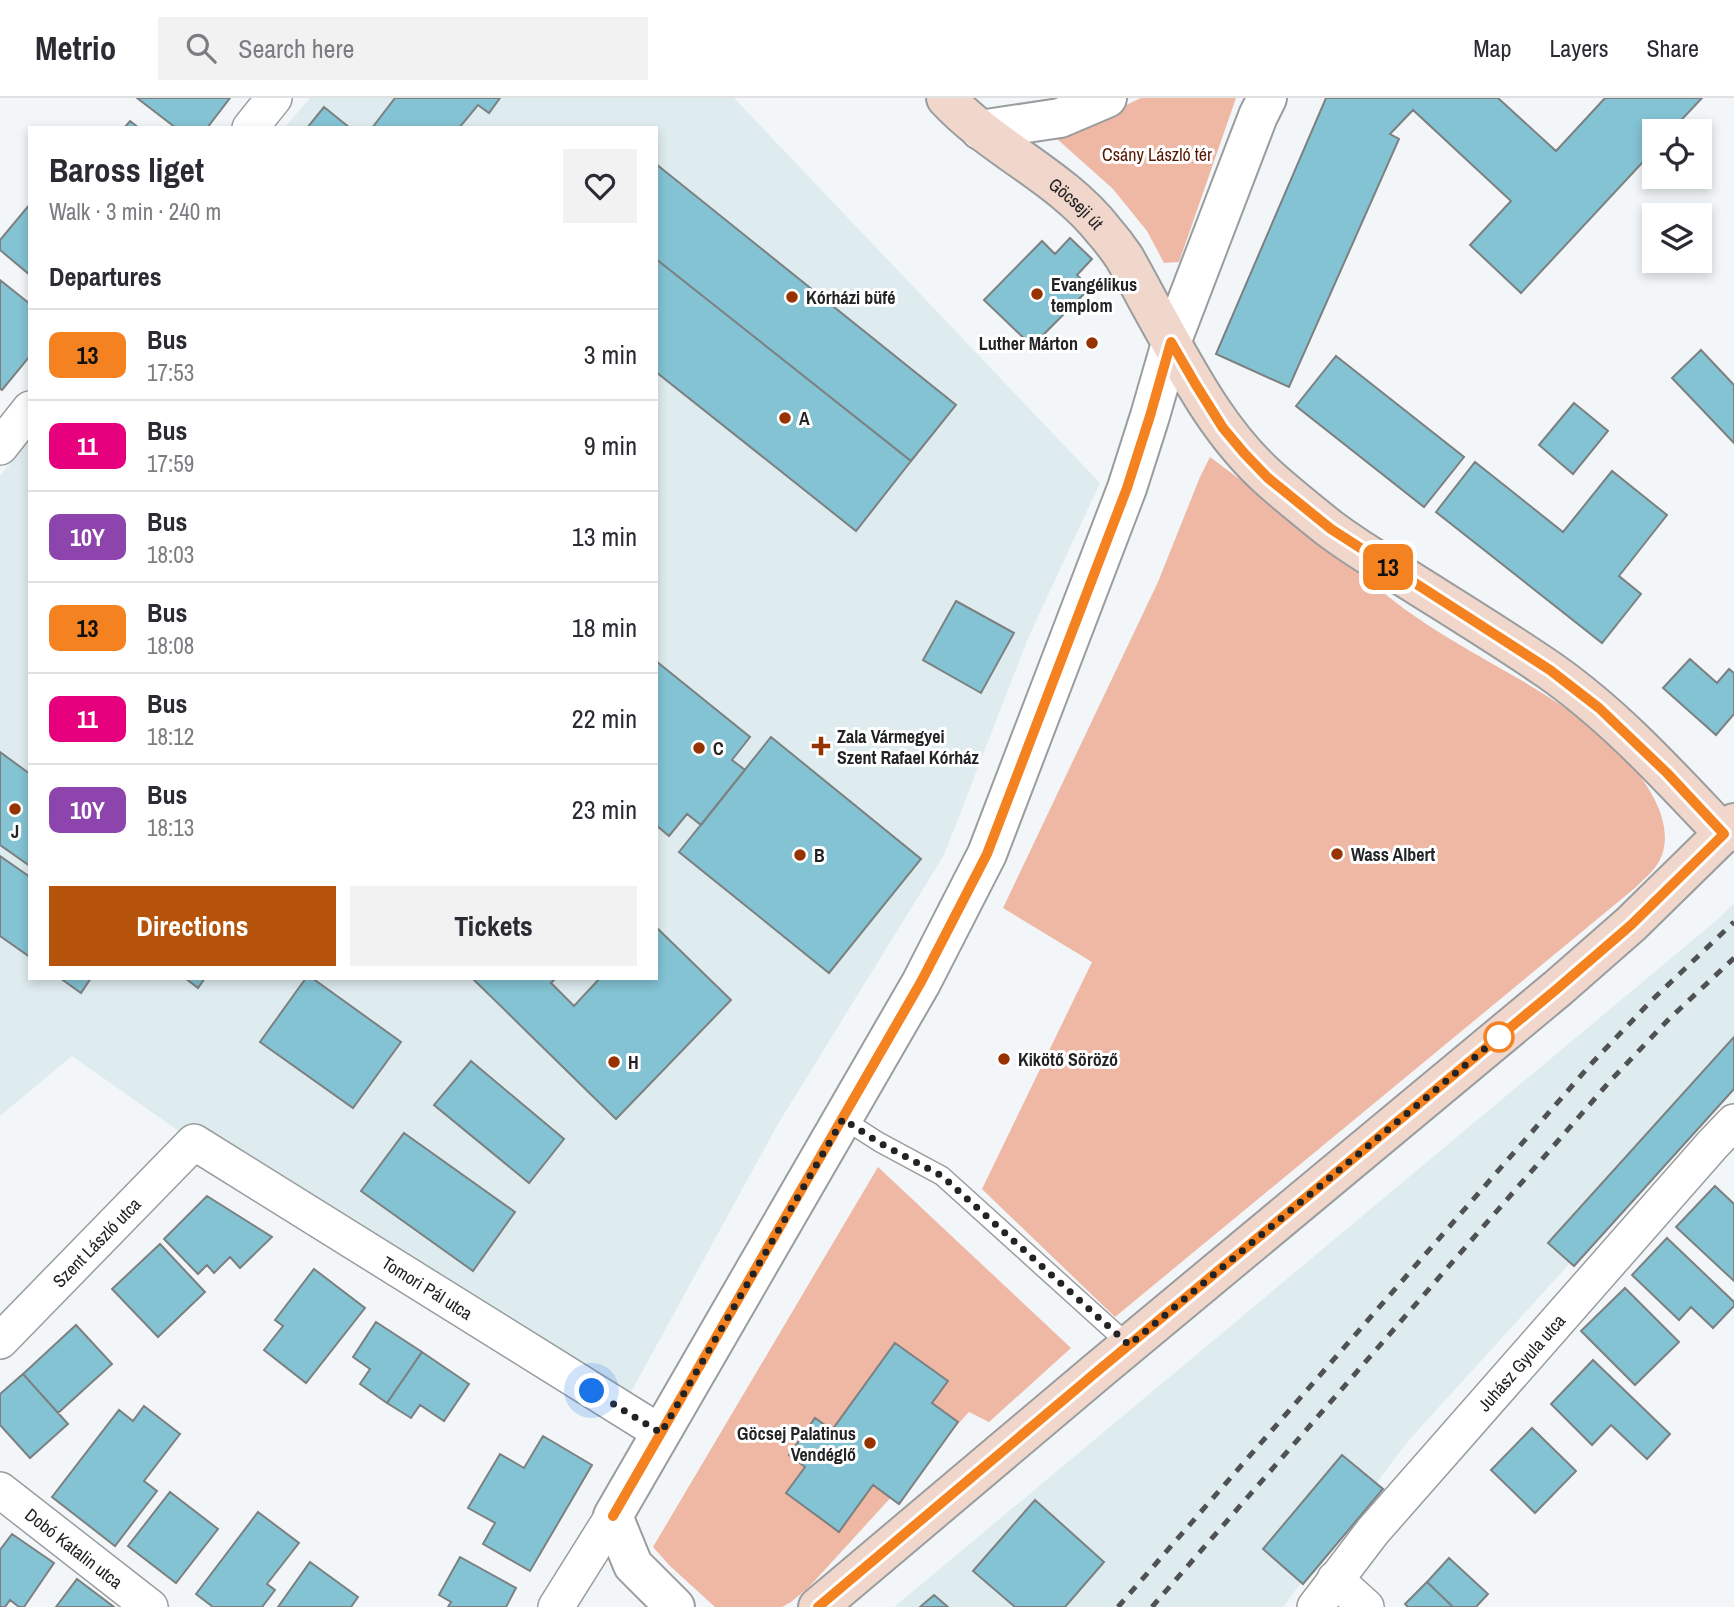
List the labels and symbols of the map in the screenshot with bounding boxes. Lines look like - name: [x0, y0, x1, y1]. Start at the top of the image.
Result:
- park label: Csány László tér: [1102, 142, 1212, 167]
- street label: Göcseji út: [1044, 171, 1110, 234]
- place label: Evangélikus templom: [1051, 272, 1137, 318]
- place label: Kórházi büfé: [806, 285, 895, 310]
- marker: Evangélikus templom: [1029, 286, 1045, 302]
- marker: Kórházi büfé: [784, 289, 800, 305]
- place label: Luther Márton: [979, 331, 1078, 356]
- marker: Luther Márton: [1084, 335, 1100, 351]
- place label: A: [799, 406, 810, 431]
- marker: A: [777, 410, 793, 426]
- line badge: 13: [1356, 544, 1420, 590]
- place label: Zala Vármegyei Szent Rafael Kórház: [837, 724, 980, 770]
- place label: C: [713, 736, 724, 761]
- marker: Zala Vármegyei Szent Rafael Kórház: [811, 736, 831, 756]
- marker: C: [691, 740, 707, 756]
- marker: J: [7, 801, 23, 817]
- place label: J: [11, 819, 19, 844]
- place label: Wass Albert: [1351, 842, 1435, 867]
- place label: B: [814, 843, 825, 868]
- marker: Wass Albert: [1329, 846, 1345, 862]
- marker: B: [792, 847, 808, 863]
- unlabelled marker: [1484, 1022, 1514, 1052]
- place label: Kikötő Söröző: [1018, 1047, 1118, 1072]
- place label: H: [628, 1050, 639, 1075]
- marker: Kikötő Söröző: [996, 1051, 1012, 1067]
- marker: H: [606, 1054, 622, 1070]
- street label: Szent László utca: [47, 1192, 146, 1293]
- street label: Tomori Pál utca: [377, 1250, 478, 1325]
- street label: Juhász Gyula utca: [1472, 1309, 1571, 1416]
- your location: [574, 1373, 609, 1408]
- place label: Göcsej Palatinus Vendéglő: [737, 1421, 856, 1467]
- marker: Göcsej Palatinus Vendéglő: [862, 1435, 878, 1451]
- street label: Dobó Katalin utca: [20, 1502, 128, 1594]

